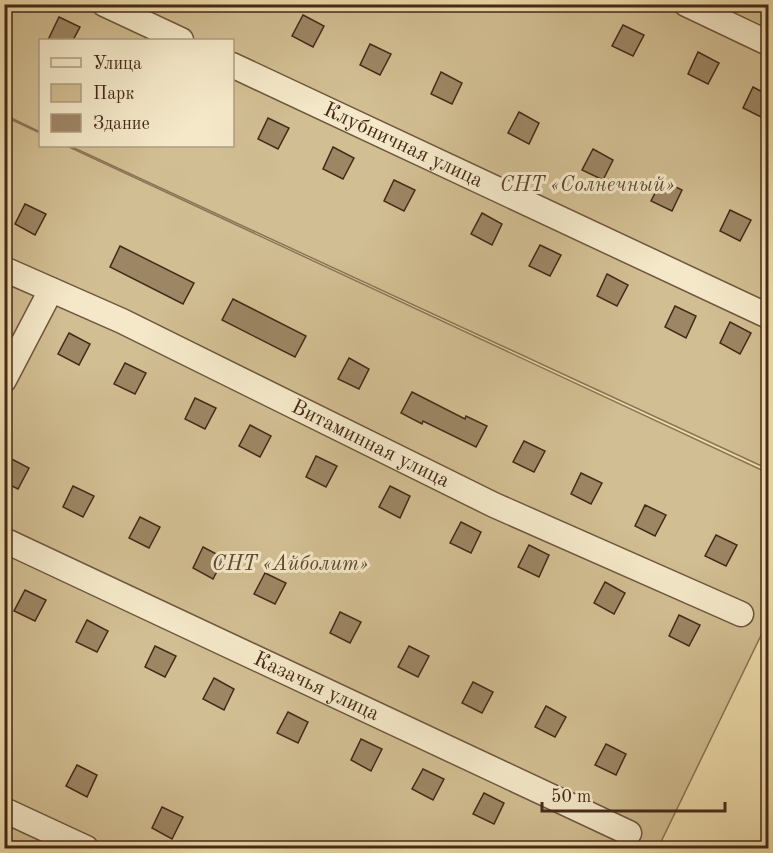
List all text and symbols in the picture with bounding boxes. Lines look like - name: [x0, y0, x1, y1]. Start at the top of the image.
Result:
- legend: [39, 39, 234, 147]
- text: Улица: [93, 55, 142, 73]
- text: Парк: [93, 85, 134, 103]
- street label: Клубничная улица: [320, 99, 486, 191]
- text: Здание: [93, 115, 150, 133]
- park label: СНТ «Солнечный»: [500, 175, 674, 196]
- street label: Витаминная улица: [288, 396, 453, 492]
- park label: СНТ «Айболит»: [212, 554, 368, 575]
- street label: Казачья улица: [250, 648, 382, 725]
- scale bar: [542, 775, 725, 813]
- text: 50 m: [551, 788, 591, 806]

